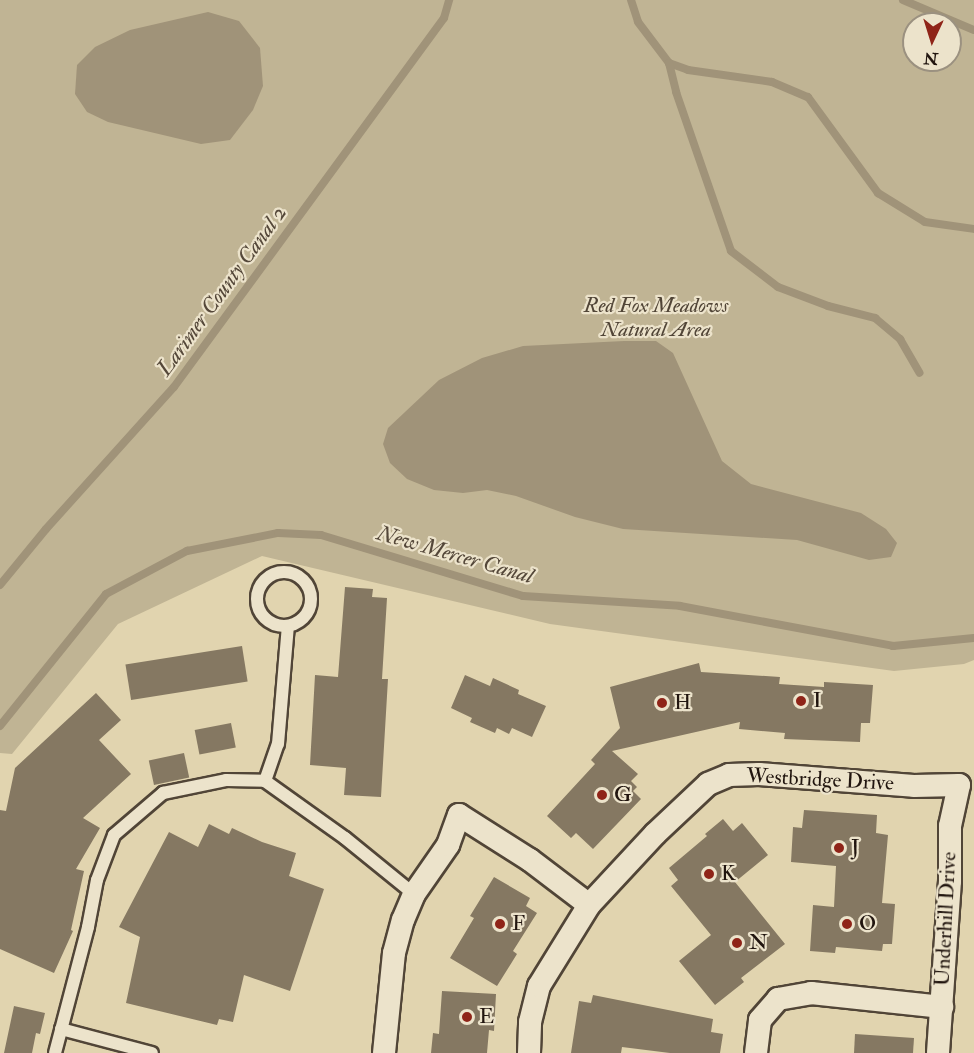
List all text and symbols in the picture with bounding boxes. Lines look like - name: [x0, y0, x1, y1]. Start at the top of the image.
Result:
- north arrow: [902, 12, 962, 72]
- text: N: [923, 47, 939, 68]
- water label: Larimer County Canal 2: [151, 201, 293, 381]
- park label: Red Fox Meadows Natural Area: [584, 293, 728, 343]
- water label: New Mercer Canal: [374, 520, 536, 590]
- place label: I: [813, 688, 821, 714]
- place label: H: [674, 690, 691, 716]
- marker: I: [794, 694, 808, 708]
- marker: H: [655, 696, 669, 710]
- street label: Westbridge Drive: [746, 764, 894, 796]
- place label: G: [614, 782, 632, 808]
- marker: G: [595, 788, 609, 802]
- place label: J: [851, 835, 860, 861]
- marker: J: [832, 841, 846, 855]
- street label: Underhill Drive: [930, 851, 962, 987]
- place label: K: [721, 861, 736, 887]
- marker: K: [702, 867, 716, 881]
- place label: F: [512, 911, 525, 937]
- place label: O: [859, 911, 876, 937]
- marker: F: [493, 917, 507, 931]
- marker: O: [840, 917, 854, 931]
- place label: N: [749, 930, 768, 956]
- marker: N: [730, 936, 744, 950]
- place label: E: [479, 1004, 494, 1030]
- marker: E: [460, 1010, 474, 1024]

